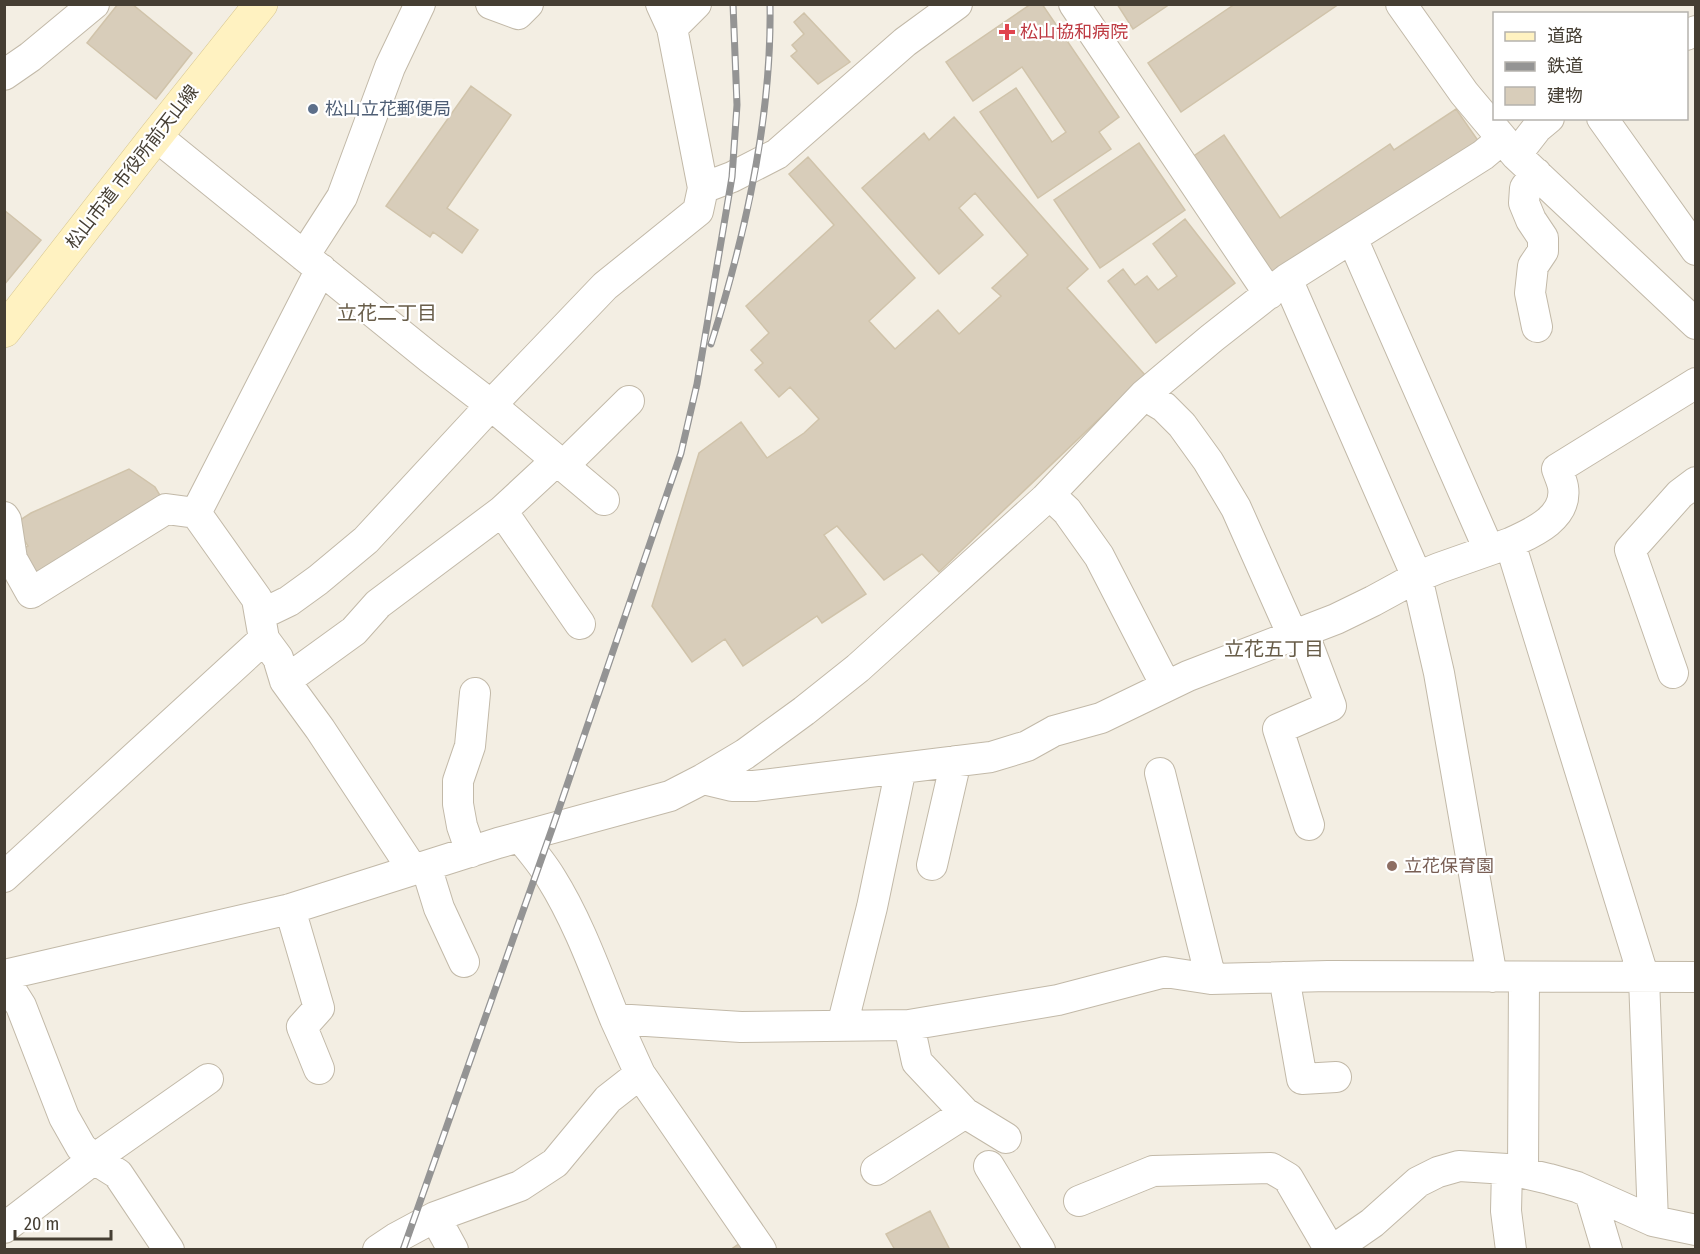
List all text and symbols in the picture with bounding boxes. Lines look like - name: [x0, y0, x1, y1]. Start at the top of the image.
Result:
- legend: [1493, 12, 1688, 120]
- place label: 松山協和病院: [1020, 21, 1128, 43]
- marker: 松山協和病院: [998, 23, 1016, 41]
- text: 道路: [1547, 25, 1583, 47]
- text: 鉄道: [1547, 55, 1583, 77]
- street label: 松山市道 市役所前天山線: [61, 81, 203, 253]
- text: 建物: [1547, 85, 1583, 107]
- place label: 松山立花郵便局: [325, 98, 451, 120]
- marker: 松山立花郵便局: [306, 102, 320, 116]
- district label: 立花二丁目: [337, 301, 437, 325]
- district label: 立花五丁目: [1224, 637, 1324, 661]
- place label: 立花保育園: [1404, 855, 1494, 877]
- marker: 立花保育園: [1385, 859, 1399, 873]
- scale bar: [15, 1203, 111, 1241]
- text: 20 m: [24, 1213, 59, 1235]

